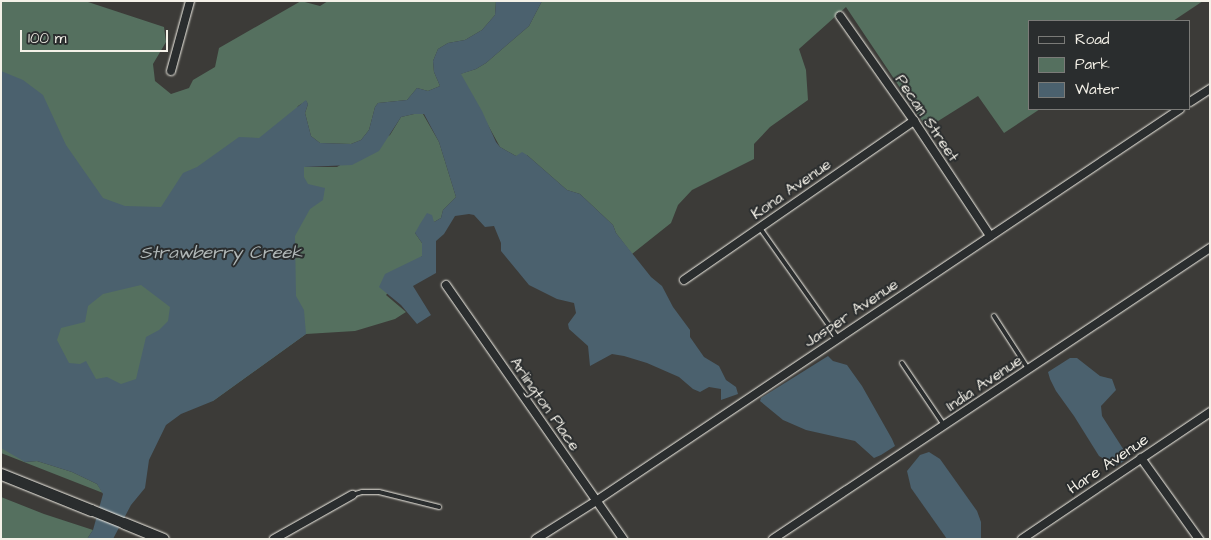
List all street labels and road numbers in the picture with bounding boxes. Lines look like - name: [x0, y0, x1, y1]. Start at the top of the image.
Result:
- street label: Pecan Street: [891, 71, 963, 165]
- street label: Kona Avenue: [747, 154, 835, 224]
- street label: Jasper Avenue: [800, 274, 902, 352]
- street label: India Avenue: [942, 351, 1026, 415]
- street label: Arlington Place: [506, 354, 584, 454]
- street label: Hare Avenue: [1064, 430, 1152, 498]

